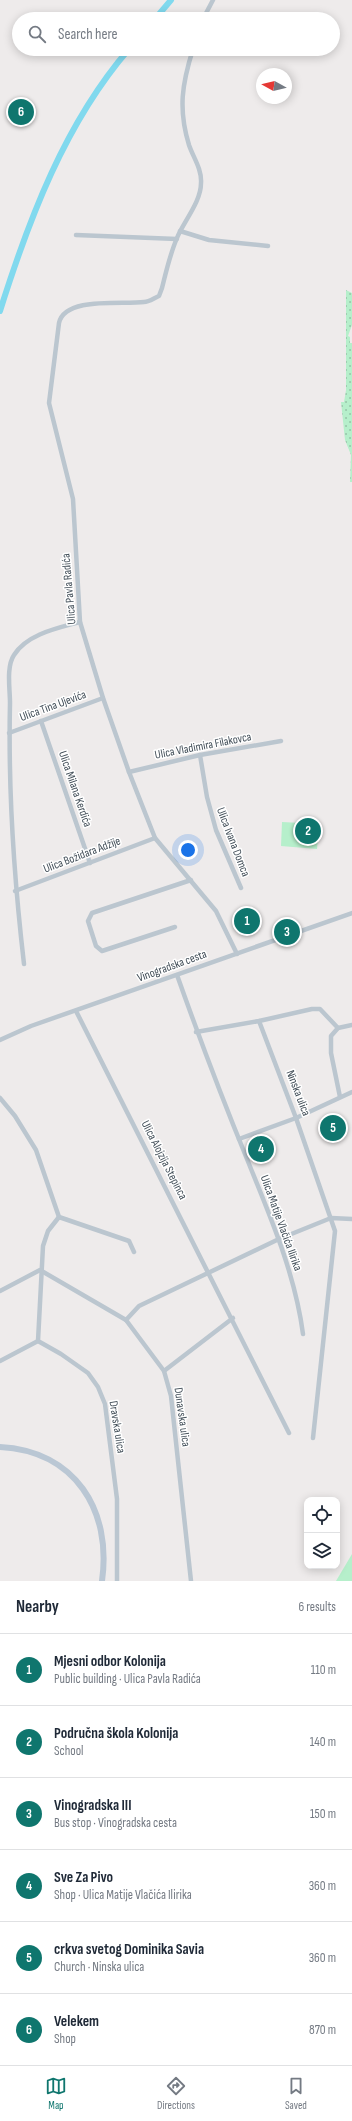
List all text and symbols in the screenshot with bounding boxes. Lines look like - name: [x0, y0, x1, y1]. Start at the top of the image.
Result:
- search box: [12, 12, 340, 56]
- icon: search: [26, 23, 48, 45]
- text: Search here: [58, 25, 118, 44]
- north arrow: [256, 68, 292, 104]
- pin: 6: [8, 97, 34, 127]
- street label: Ulica Pavla Radića: [58, 553, 80, 625]
- street label: Ulica Tina Ujevića: [18, 687, 89, 725]
- street label: Ulica Vladimira Filakovca: [153, 729, 253, 763]
- street label: Ulica Milana Kerdića: [55, 749, 95, 829]
- street label: Ulica Ivana Domca: [213, 805, 253, 879]
- pin: 2: [295, 816, 321, 846]
- street label: Ulica Božidara Adžije: [41, 833, 123, 877]
- your location: [178, 840, 198, 860]
- pin: 1: [234, 906, 260, 936]
- pin: 3: [274, 917, 300, 947]
- street label: Vinogradska cesta: [135, 946, 209, 986]
- street label: Ninska ulica: [282, 1068, 314, 1118]
- pin: 5: [320, 1113, 346, 1143]
- street label: Ulica Alojzija Stepinca: [138, 1118, 191, 1202]
- pin: 4: [248, 1134, 274, 1164]
- street label: Ulica Matije Vlačića Ilirika: [257, 1173, 305, 1273]
- street label: Dunavska ulica: [170, 1386, 194, 1448]
- street label: Dravska ulica: [105, 1400, 129, 1455]
- map controls: [304, 1497, 340, 1569]
- button: locate: [304, 1497, 340, 1533]
- button: layers: [304, 1533, 340, 1569]
- text: Nearby: [16, 1597, 59, 1617]
- text: 6 results: [298, 1599, 336, 1615]
- text: Mjesni odbor Kolonija: [54, 1652, 166, 1671]
- text: 1: [26, 1662, 32, 1678]
- text: 110 m: [311, 1662, 336, 1678]
- text: Public building · Ulica Pavla Radića: [54, 1671, 201, 1687]
- text: Područna škola Kolonija: [54, 1724, 178, 1743]
- text: 2: [26, 1734, 32, 1750]
- text: 140 m: [310, 1734, 336, 1750]
- text: School: [54, 1743, 84, 1759]
- text: Vinogradska III: [54, 1796, 132, 1815]
- text: 3: [26, 1806, 32, 1822]
- text: 150 m: [310, 1806, 336, 1822]
- text: Bus stop · Vinogradska cesta: [54, 1815, 177, 1831]
- text: Sve Za Pivo: [54, 1868, 113, 1887]
- text: 4: [26, 1878, 32, 1894]
- text: 360 m: [309, 1878, 336, 1894]
- text: Shop · Ulica Matije Vlačića Ilirika: [54, 1887, 192, 1903]
- text: crkva svetog Dominika Savia: [54, 1940, 204, 1959]
- text: 5: [26, 1950, 32, 1966]
- text: 360 m: [309, 1950, 336, 1966]
- text: Church · Ninska ulica: [54, 1959, 144, 1975]
- text: Velekem: [54, 2012, 99, 2031]
- text: 6: [26, 2022, 32, 2038]
- text: 870 m: [309, 2022, 336, 2038]
- text: Shop: [54, 2031, 76, 2047]
- tab: Map: [45, 2075, 67, 2112]
- tab: Directions: [157, 2075, 195, 2112]
- tab: Saved: [285, 2075, 307, 2112]

